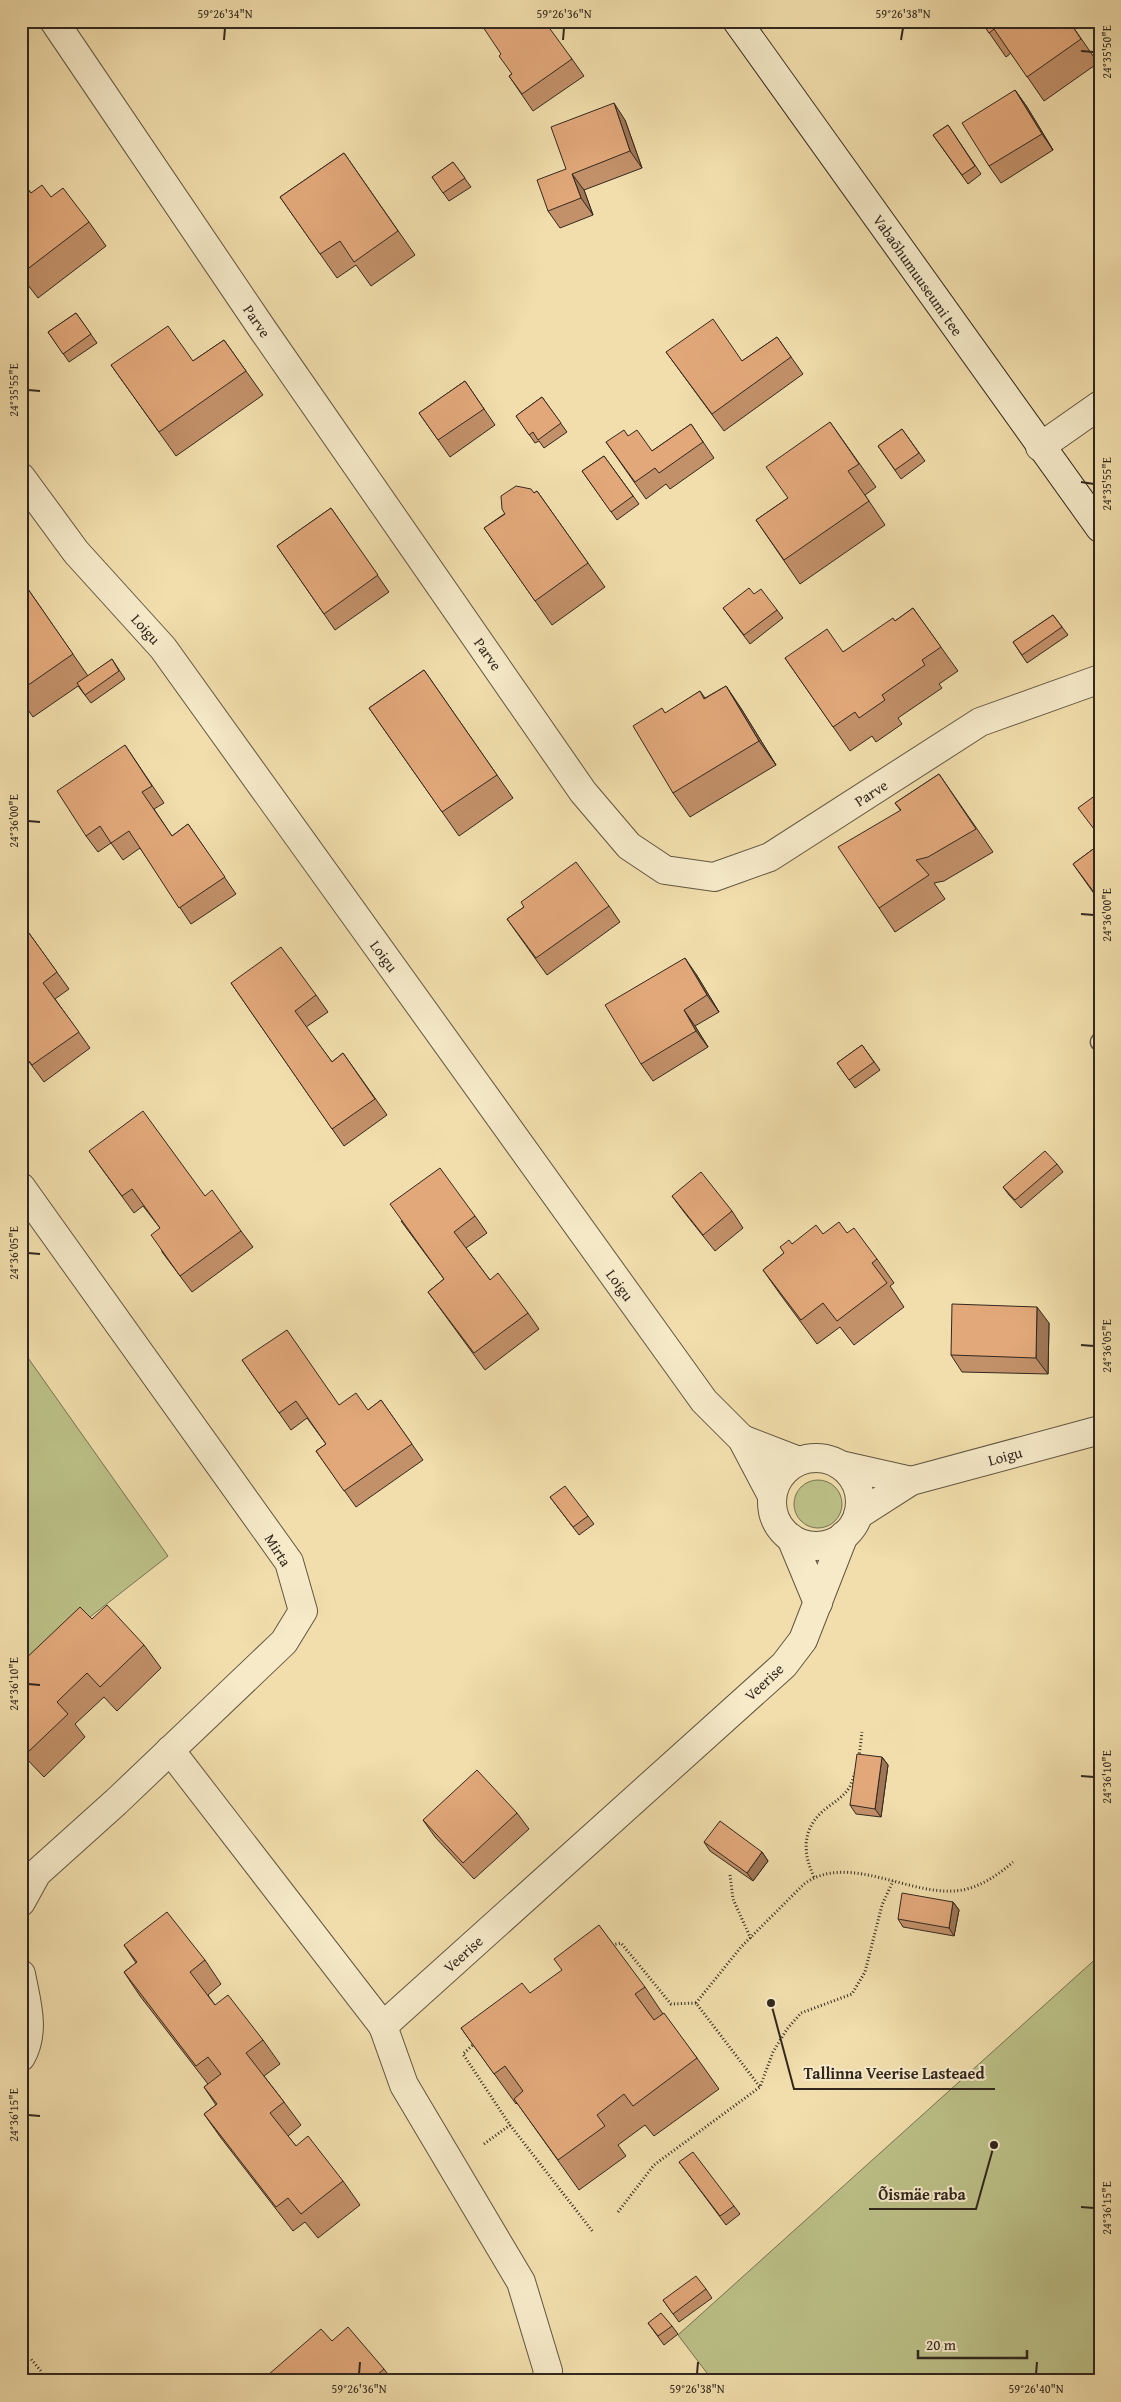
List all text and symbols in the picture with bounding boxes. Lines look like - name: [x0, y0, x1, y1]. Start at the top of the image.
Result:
- text: 59°26'34"N: [197, 5, 253, 22]
- text: 59°26'36"N: [536, 5, 592, 22]
- text: 59°26'38"N: [875, 5, 931, 22]
- text: 24°35'50"E: [1098, 25, 1115, 79]
- street label: Vabaõhumuuseumi tee: [868, 210, 968, 340]
- street label: Parve: [238, 300, 276, 342]
- text: 24°35'55"E: [5, 363, 22, 417]
- text: 24°35'55"E: [1098, 457, 1115, 511]
- street label: Loigu: [127, 609, 166, 650]
- street label: Parve: [469, 633, 507, 675]
- street label: Parve: [850, 775, 892, 811]
- text: 24°36'00"E: [5, 794, 22, 848]
- text: 24°36'00"E: [1098, 888, 1115, 942]
- street label: Loigu: [365, 936, 403, 977]
- text: 24°36'05"E: [5, 1226, 22, 1280]
- street label: Loigu: [601, 1265, 639, 1306]
- text: 24°36'05"E: [1098, 1319, 1115, 1373]
- street label: Loigu: [985, 1441, 1025, 1471]
- street label: Mirta: [260, 1530, 296, 1570]
- text: 24°36'10"E: [5, 1657, 22, 1711]
- street label: Veerise: [740, 1658, 788, 1706]
- text: 24°36'10"E: [1098, 1750, 1115, 1804]
- street label: Veerise: [439, 1931, 487, 1977]
- callout: Tallinna Veerise Lasteaed: [794, 2058, 995, 2089]
- text: Tallinna Veerise Lasteaed: [803, 2061, 985, 2085]
- text: 24°36'15"E: [5, 2088, 22, 2142]
- callout: Õismäe raba: [869, 2178, 976, 2209]
- text: 24°36'15"E: [1098, 2181, 1115, 2235]
- text: Õismäe raba: [878, 2182, 967, 2206]
- scale bar: [918, 2327, 1027, 2359]
- text: 20 m: [926, 2334, 957, 2355]
- text: 59°26'36"N: [331, 2380, 387, 2397]
- text: 59°26'38"N: [669, 2380, 725, 2397]
- text: 59°26'40"N: [1008, 2380, 1064, 2397]

